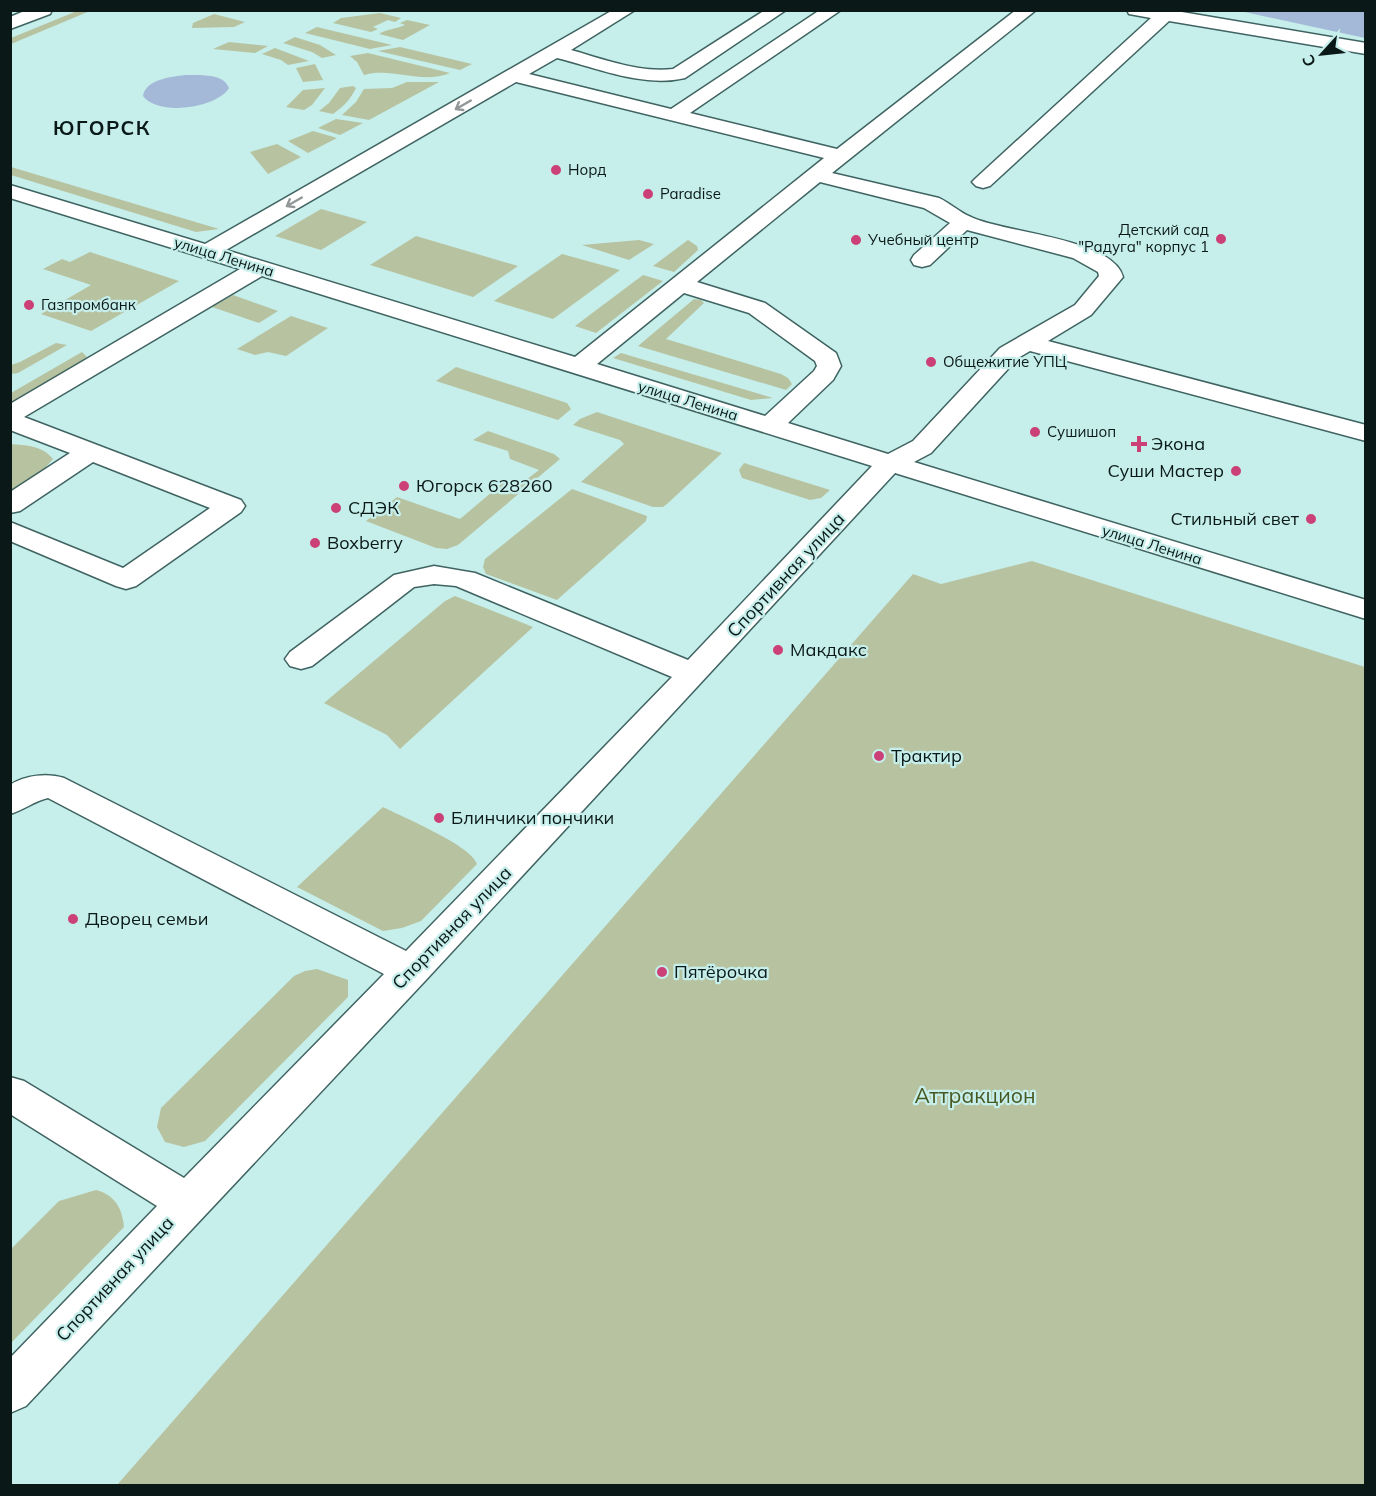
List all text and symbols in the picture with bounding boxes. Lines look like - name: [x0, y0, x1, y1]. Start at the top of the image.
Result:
- north arrow: [1292, 24, 1352, 84]
- text: С: [1297, 51, 1320, 70]
- one-way arrow: [455, 99, 472, 111]
- district label: ЮГОРСК: [53, 115, 151, 140]
- place label: Норд: [568, 160, 606, 179]
- marker: Норд: [549, 163, 563, 177]
- place label: Paradise: [660, 184, 721, 203]
- marker: Paradise: [641, 187, 655, 201]
- one-way arrow: [286, 196, 303, 208]
- place label: Детский сад "Радуга" корпус 1: [1078, 220, 1209, 256]
- place label: Учебный центр: [867, 230, 979, 249]
- street label: улица Ленина: [172, 232, 276, 281]
- marker: Детский сад "Радуга" корпус 1: [1214, 232, 1228, 246]
- marker: Учебный центр: [849, 233, 863, 247]
- place label: Газпромбанк: [41, 295, 137, 314]
- marker: Газпромбанк: [22, 298, 36, 312]
- place label: Общежитие УПЦ: [943, 352, 1067, 371]
- marker: Общежитие УПЦ: [924, 355, 938, 369]
- street label: улица Ленина: [636, 376, 740, 425]
- place label: Сушишоп: [1047, 422, 1116, 441]
- marker: Сушишоп: [1028, 425, 1042, 439]
- place label: Экона: [1151, 432, 1205, 455]
- marker: Экона: [1132, 437, 1146, 451]
- place label: Суши Мастер: [1108, 459, 1224, 482]
- marker: Суши Мастер: [1229, 464, 1243, 478]
- place label: Югорск 628260: [416, 474, 552, 497]
- marker: Югорск 628260: [397, 479, 411, 493]
- place label: СДЭК: [348, 496, 399, 519]
- marker: СДЭК: [329, 501, 343, 515]
- place label: Стильный свет: [1170, 507, 1300, 530]
- street label: Спортивная улица: [722, 508, 849, 642]
- marker: Стильный свет: [1304, 512, 1318, 526]
- street label: улица Ленина: [1100, 520, 1204, 569]
- place label: Boxberry: [327, 531, 403, 554]
- marker: Boxberry: [308, 536, 322, 550]
- place label: Макдакс: [790, 638, 867, 661]
- marker: Макдакс: [771, 643, 785, 657]
- place label: Трактир: [891, 744, 962, 767]
- marker: Трактир: [872, 749, 886, 763]
- place label: Блинчики пончики: [451, 806, 614, 829]
- marker: Блинчики пончики: [432, 811, 446, 825]
- street label: Спортивная улица: [387, 861, 516, 994]
- place label: Дворец семьи: [85, 907, 208, 930]
- marker: Дворец семьи: [66, 912, 80, 926]
- place label: Пятёрочка: [674, 960, 768, 983]
- marker: Пятёрочка: [655, 965, 669, 979]
- park label: Аттракцион: [914, 1082, 1036, 1108]
- street label: Спортивная улица: [51, 1212, 178, 1346]

